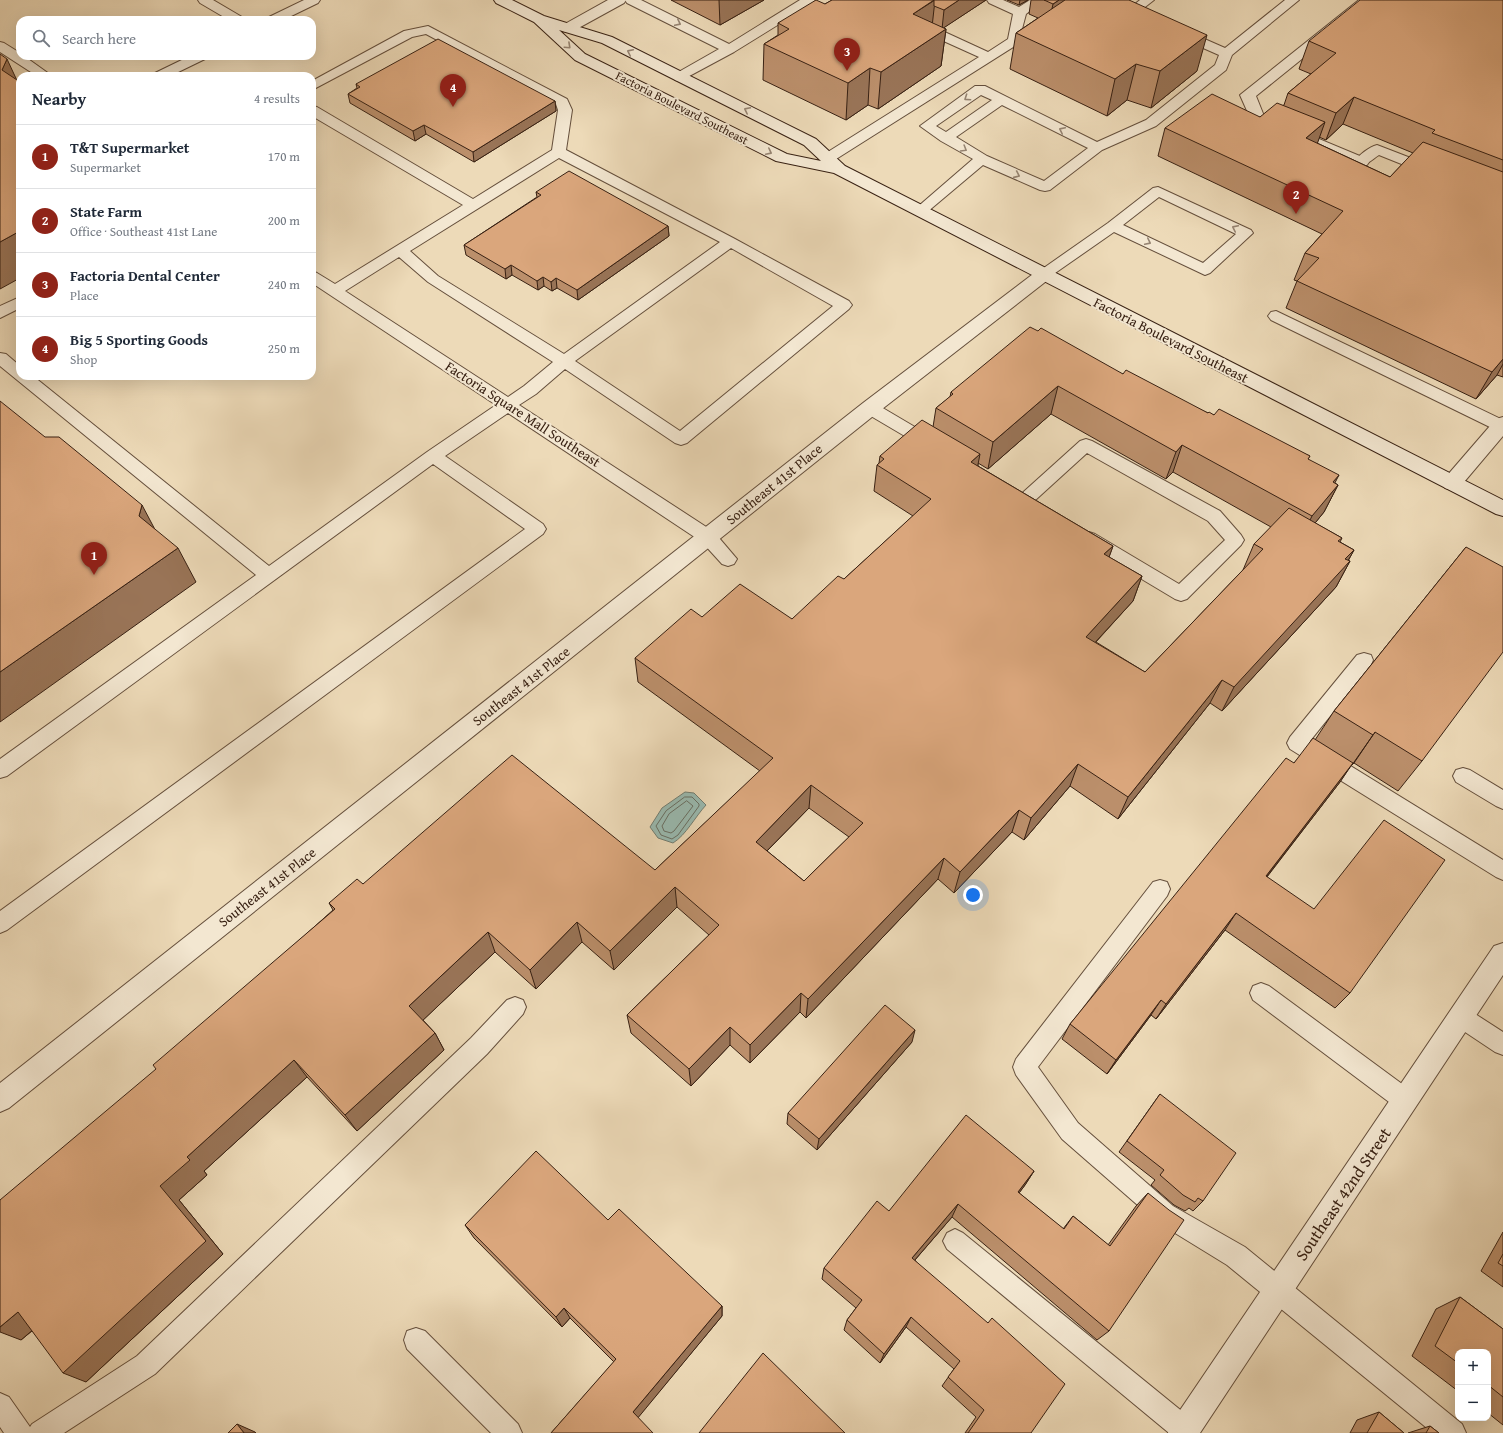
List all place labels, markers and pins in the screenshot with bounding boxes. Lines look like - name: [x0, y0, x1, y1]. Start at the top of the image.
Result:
- pin: 3: [834, 38, 860, 71]
- pin: 4: [440, 74, 466, 107]
- pin: 2: [1283, 181, 1309, 214]
- pin: 1: [81, 542, 107, 575]

